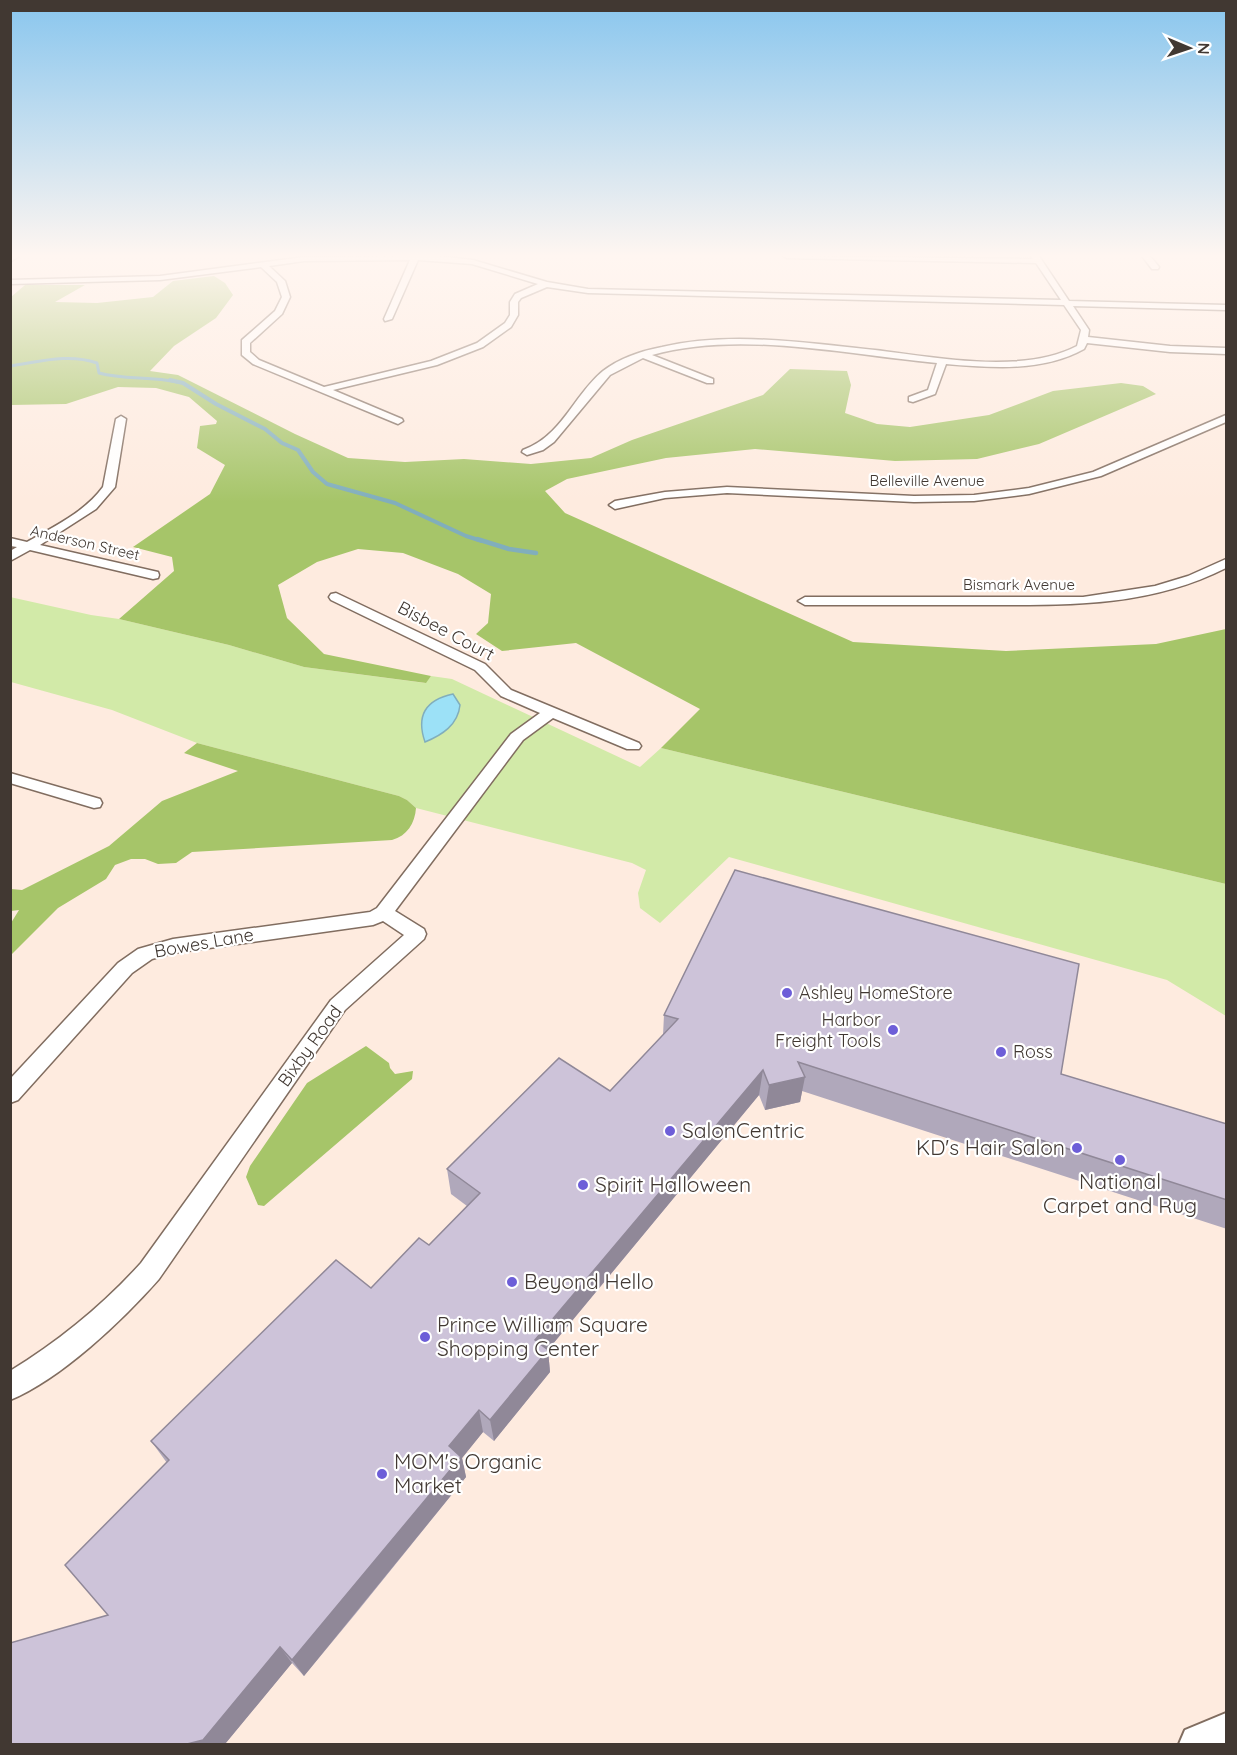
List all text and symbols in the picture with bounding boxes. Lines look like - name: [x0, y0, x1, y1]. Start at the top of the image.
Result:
- north arrow: [1159, 18, 1219, 78]
- text: N: [1194, 42, 1214, 55]
- street label: Belleville Avenue: [869, 471, 985, 490]
- street label: Anderson Street: [29, 521, 142, 564]
- street label: Bismark Avenue: [963, 575, 1075, 594]
- street label: Bisbee Court: [394, 596, 498, 666]
- street label: Bowes Lane: [152, 922, 255, 963]
- place label: Ashley HomeStore: [799, 981, 953, 1004]
- marker: Ashley HomeStore: [780, 986, 794, 1000]
- street label: Bixby Road: [272, 1001, 347, 1091]
- place label: Harbor Freight Tools: [775, 1008, 881, 1052]
- marker: Harbor Freight Tools: [886, 1023, 900, 1037]
- place label: Ross: [1013, 1040, 1053, 1063]
- marker: Ross: [994, 1045, 1008, 1059]
- place label: SalonCentric: [682, 1117, 804, 1143]
- marker: SalonCentric: [663, 1124, 677, 1138]
- place label: KD's Hair Salon: [916, 1134, 1065, 1160]
- marker: KD's Hair Salon: [1070, 1141, 1084, 1155]
- marker: National Carpet and Rug: [1113, 1153, 1127, 1167]
- place label: National Carpet and Rug: [1043, 1168, 1197, 1218]
- place label: Spirit Halloween: [595, 1171, 751, 1197]
- marker: Spirit Halloween: [576, 1178, 590, 1192]
- place label: Beyond Hello: [524, 1268, 654, 1294]
- marker: Beyond Hello: [505, 1275, 519, 1289]
- place label: Prince William Square Shopping Center: [437, 1311, 648, 1361]
- marker: Prince William Square Shopping Center: [418, 1330, 432, 1344]
- place label: MOM's Organic Market: [394, 1448, 542, 1498]
- marker: MOM's Organic Market: [375, 1467, 389, 1481]

